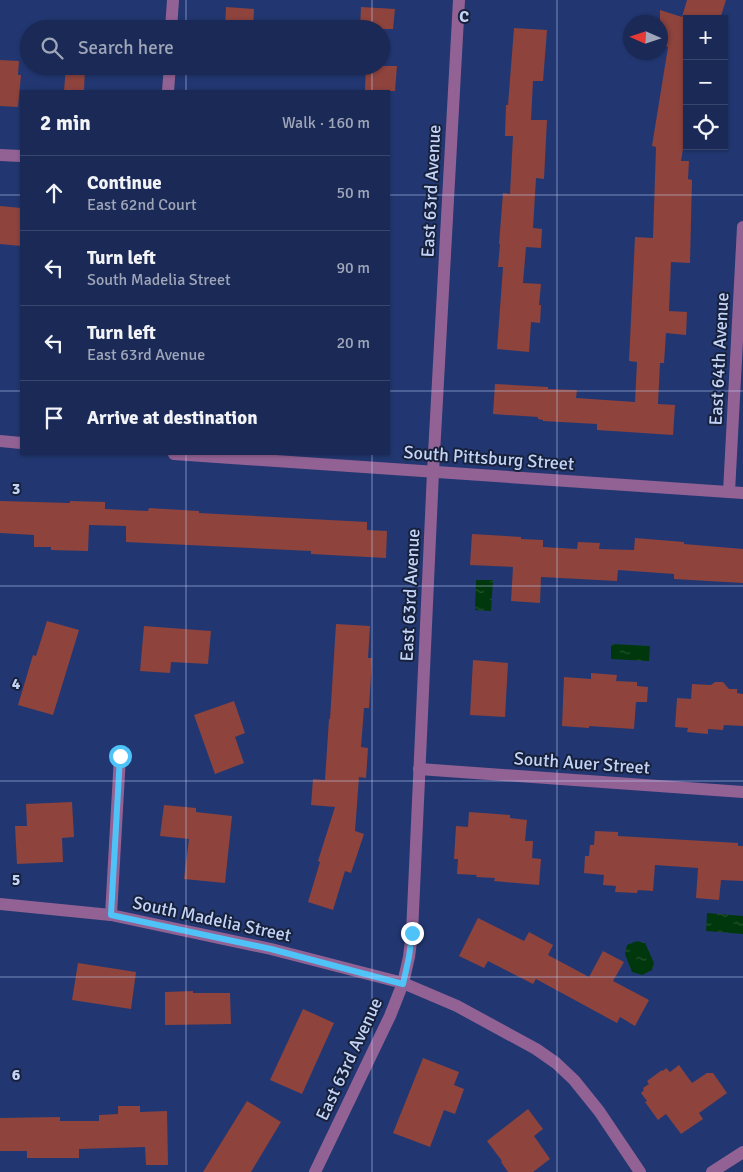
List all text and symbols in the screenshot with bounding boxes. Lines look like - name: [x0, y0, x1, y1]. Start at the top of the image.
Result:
- text: C: [459, 7, 469, 27]
- north arrow: [623, 15, 668, 60]
- map controls: [683, 15, 728, 150]
- button: +: [683, 15, 728, 60]
- search box: [20, 20, 390, 75]
- icon: search: [38, 34, 66, 62]
- text: Search here: [78, 36, 174, 60]
- button: −: [683, 60, 728, 105]
- button: locate: [683, 105, 728, 150]
- text: 2 min: [40, 110, 91, 136]
- text: Walk · 160 m: [282, 113, 370, 133]
- street label: East 63rd Avenue: [417, 124, 445, 258]
- text: Continue: [87, 171, 162, 195]
- icon: ahead: [40, 179, 68, 207]
- text: 50 m: [336, 183, 370, 203]
- text: East 62nd Court: [87, 195, 197, 215]
- text: Turn left: [87, 246, 156, 270]
- icon: left: [40, 254, 68, 282]
- text: 90 m: [336, 258, 370, 278]
- text: South Madelia Street: [87, 270, 231, 290]
- street label: East 64th Avenue: [705, 292, 733, 426]
- text: Turn left: [87, 321, 156, 345]
- icon: left: [40, 329, 68, 357]
- text: 20 m: [336, 333, 370, 353]
- text: East 63rd Avenue: [87, 345, 205, 365]
- icon: arrive: [40, 404, 68, 432]
- text: Arrive at destination: [87, 406, 258, 430]
- street label: South Pittsburg Street: [403, 441, 575, 475]
- text: 3: [12, 479, 20, 499]
- street label: East 63rd Avenue: [396, 528, 424, 662]
- text: 4: [12, 674, 21, 694]
- route start: [109, 745, 132, 768]
- street label: South Auer Street: [513, 747, 651, 779]
- text: 5: [12, 870, 20, 890]
- street label: South Madelia Street: [131, 891, 293, 947]
- route end: [401, 922, 424, 945]
- street label: East 63rd Avenue: [311, 994, 387, 1124]
- text: 6: [12, 1065, 21, 1085]

